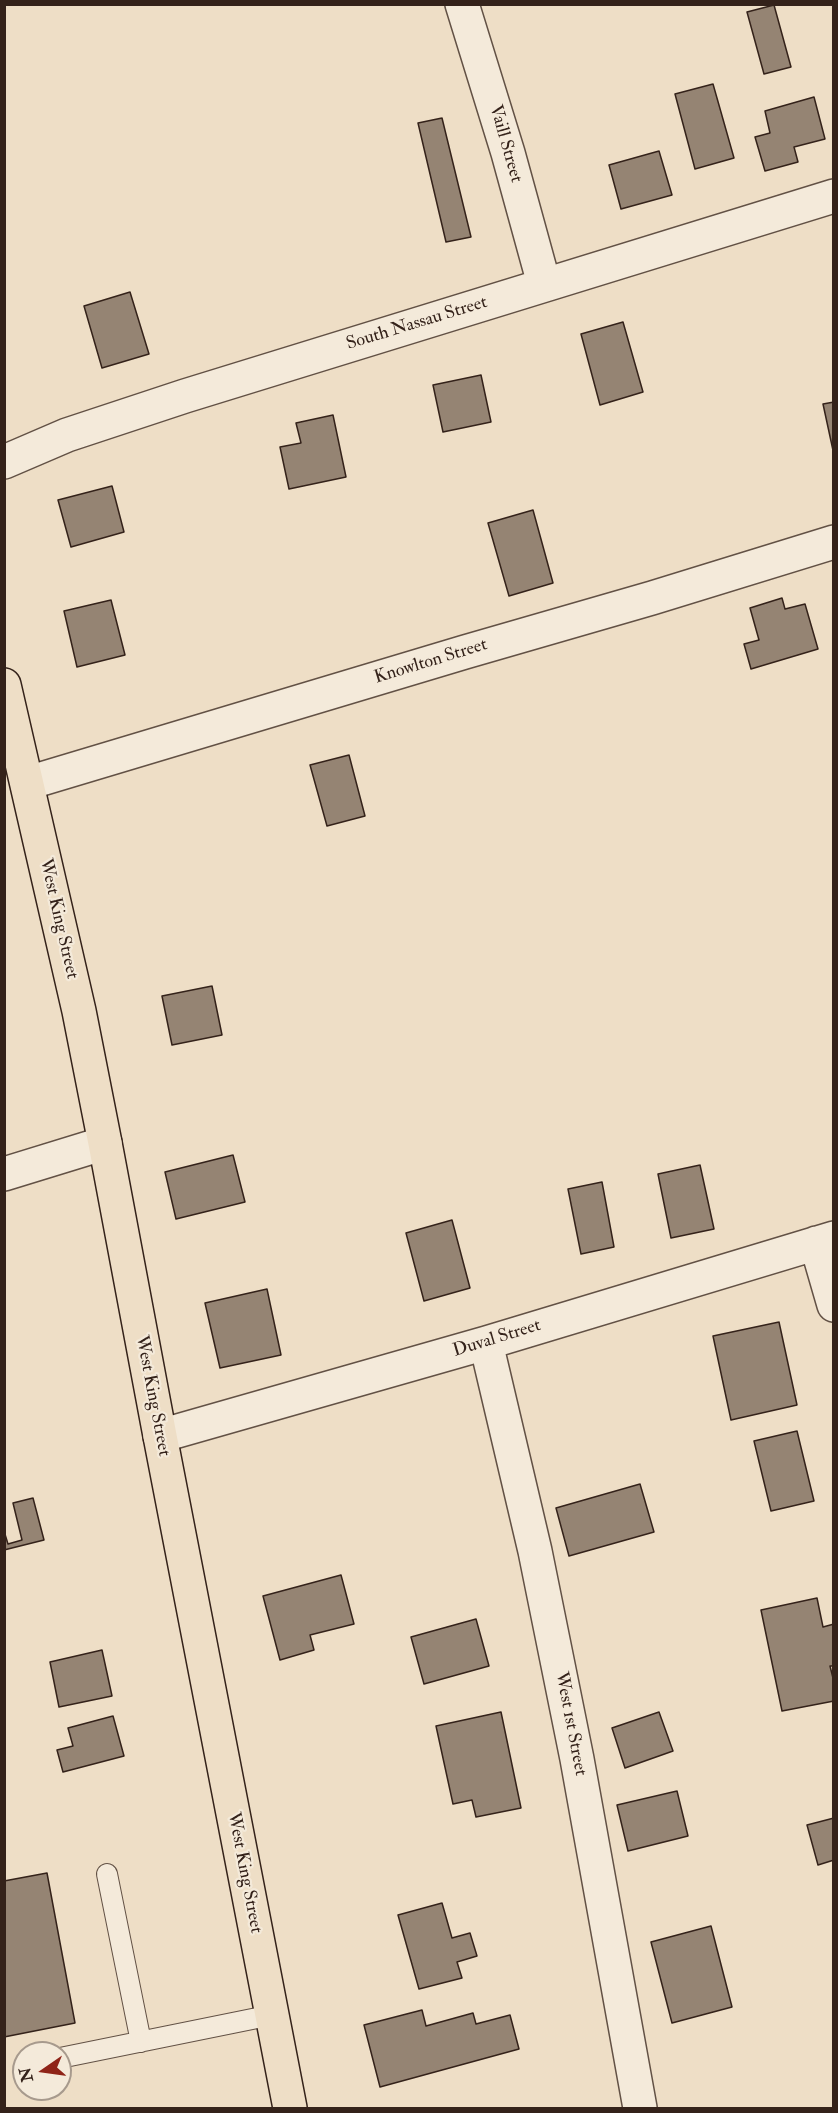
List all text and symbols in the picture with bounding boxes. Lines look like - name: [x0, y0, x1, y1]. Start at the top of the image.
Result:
- street label: Vaill Street: [484, 103, 526, 185]
- street label: South Nassau Street: [344, 292, 490, 356]
- street label: Knowlton Street: [372, 635, 490, 689]
- street label: West King Street: [34, 857, 82, 981]
- street label: Duval Street: [450, 1315, 544, 1363]
- street label: West King Street: [130, 1334, 174, 1458]
- street label: West 1st Street: [549, 1670, 591, 1778]
- street label: West King Street: [222, 1811, 266, 1935]
- north arrow: [12, 2041, 72, 2101]
- text: N: [15, 2065, 38, 2084]

